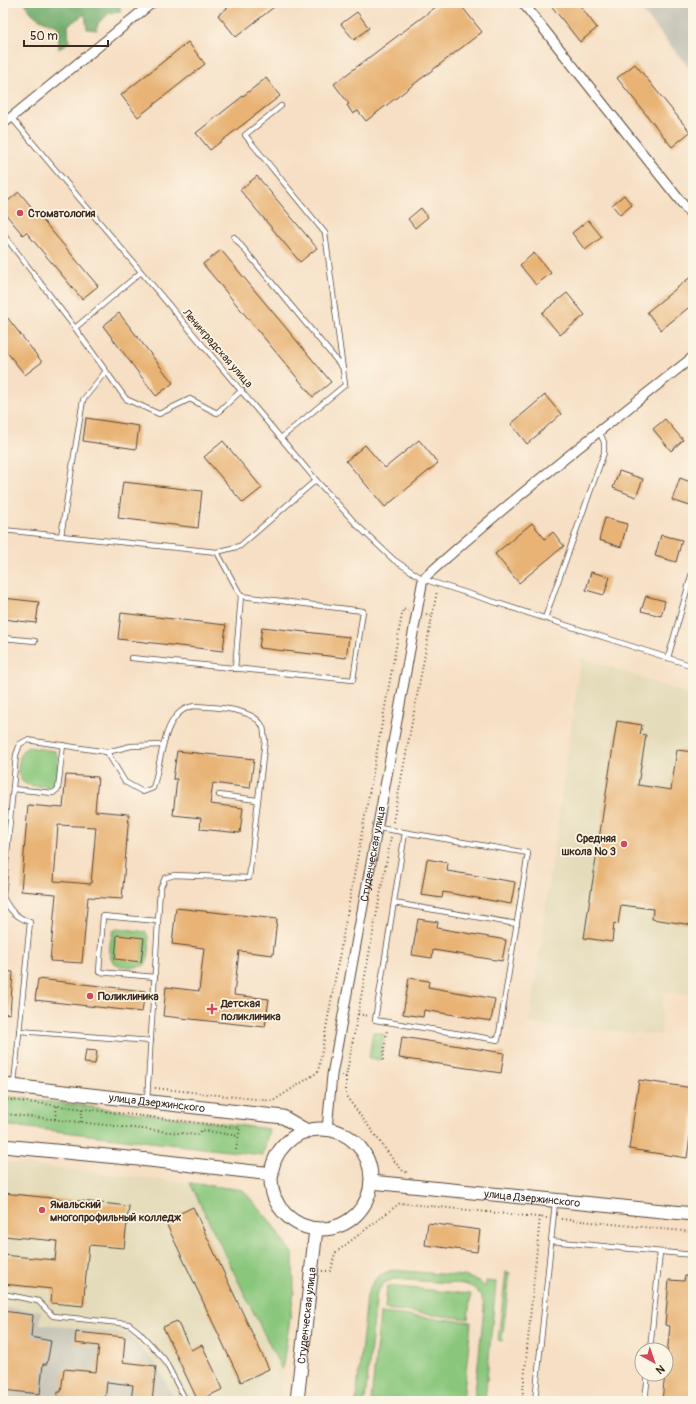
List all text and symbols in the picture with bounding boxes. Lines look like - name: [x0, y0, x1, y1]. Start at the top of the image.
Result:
- scale bar: [24, 22, 108, 48]
- text: 50 m: [30, 29, 58, 44]
- place label: Стоматология: [28, 207, 96, 220]
- marker: Стоматология: [15, 208, 25, 218]
- street label: Ленинградская улица: [179, 306, 255, 390]
- street label: Студенческая улица: [358, 805, 388, 903]
- place label: Средняя школа № 3: [561, 832, 616, 858]
- marker: Средняя школа № 3: [619, 839, 629, 849]
- place label: Поликлиника: [98, 990, 159, 1003]
- marker: Поликлиника: [85, 991, 95, 1001]
- place label: Детская поликлиника: [220, 997, 281, 1023]
- marker: Детская поликлиника: [206, 1003, 218, 1015]
- street label: улица Дзержинского: [107, 1091, 206, 1115]
- street label: улица Дзержинского: [482, 1187, 581, 1210]
- place label: Ямальский многопрофильный колледж: [50, 1198, 182, 1224]
- marker: Ямальский многопрофильный колледж: [37, 1205, 47, 1215]
- street label: Студенческая улица: [295, 1267, 319, 1364]
- north arrow: [634, 1342, 674, 1382]
- text: N: [653, 1362, 667, 1377]

